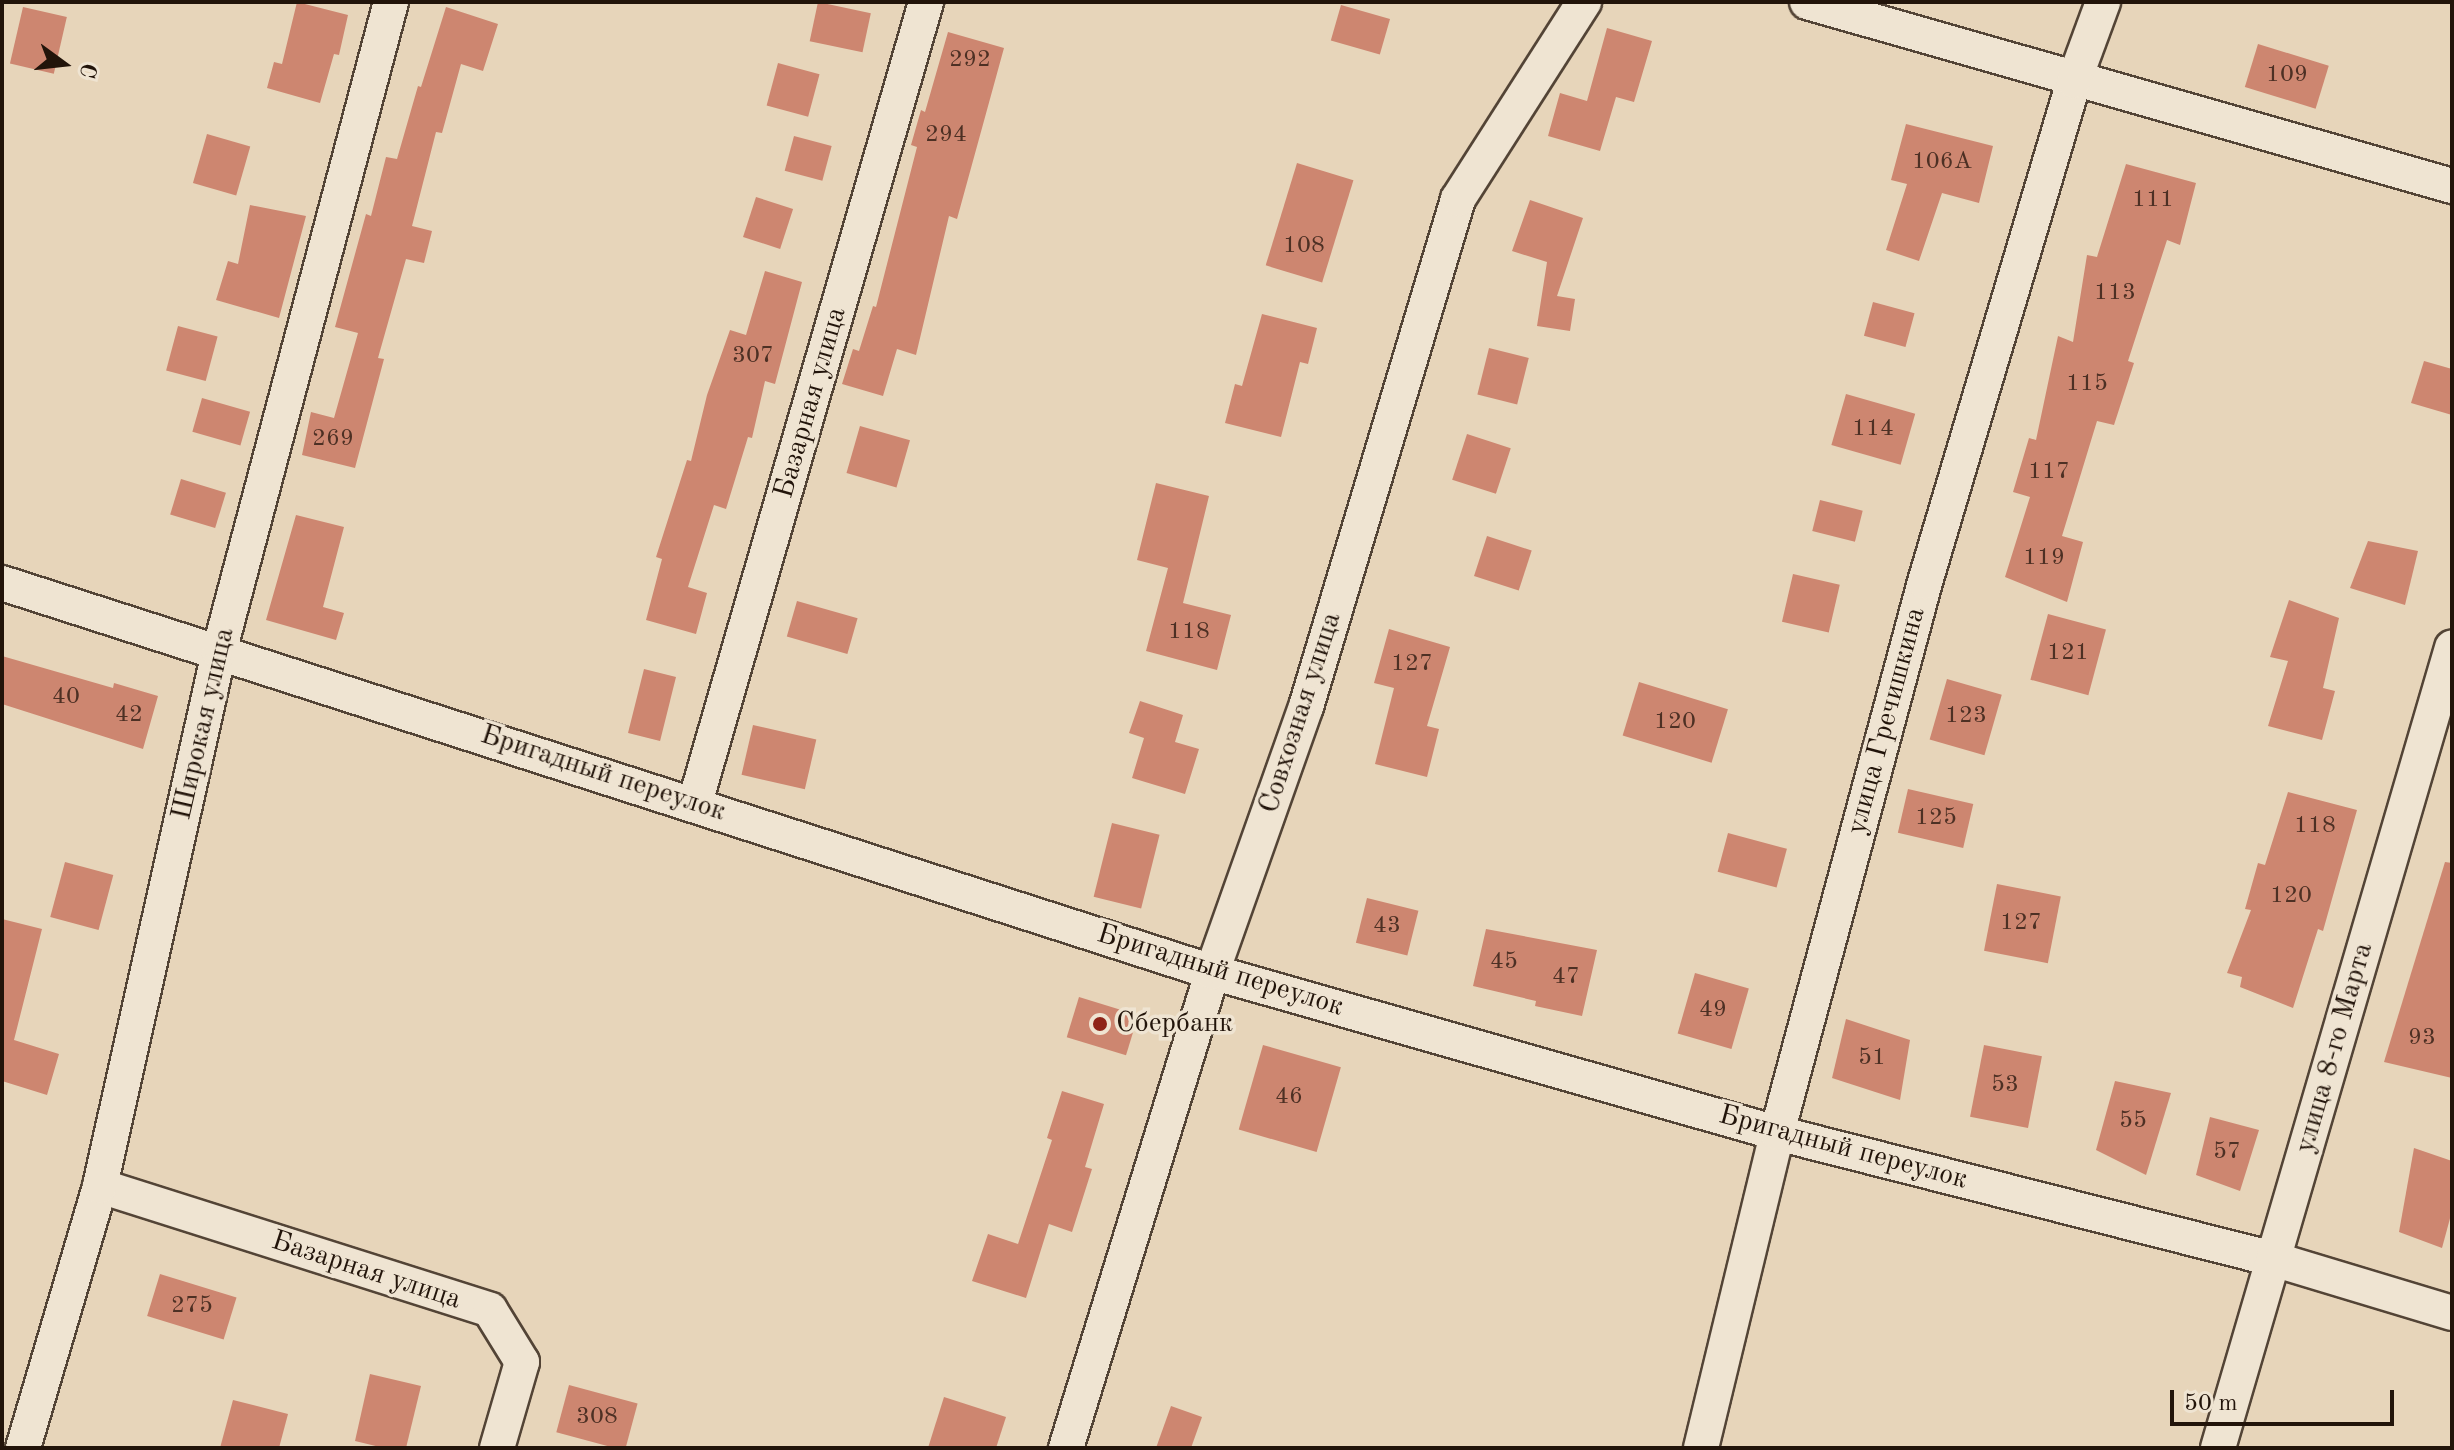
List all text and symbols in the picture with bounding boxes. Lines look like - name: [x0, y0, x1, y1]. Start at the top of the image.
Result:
- north arrow: [24, 24, 104, 104]
- house number: 292: [949, 47, 991, 75]
- text: С: [75, 60, 100, 80]
- house number: 109: [2266, 62, 2308, 90]
- house number: 294: [925, 122, 967, 150]
- house number: 106А: [1912, 149, 1972, 177]
- house number: 111: [2132, 187, 2174, 215]
- house number: 108: [1283, 233, 1325, 261]
- house number: 113: [2094, 280, 2136, 308]
- street label: Базарная улица: [768, 304, 854, 502]
- house number: 307: [732, 343, 774, 371]
- house number: 115: [2066, 371, 2108, 399]
- house number: 114: [1852, 416, 1894, 444]
- house number: 269: [312, 426, 354, 454]
- house number: 117: [2028, 459, 2070, 487]
- house number: 119: [2023, 545, 2065, 573]
- street label: улица Гречишкина: [1841, 604, 1933, 838]
- street label: Совхозная улица: [1253, 608, 1349, 818]
- house number: 118: [1168, 619, 1210, 647]
- street label: Широкая улица: [166, 625, 242, 823]
- house number: 121: [2047, 640, 2089, 668]
- house number: 127: [1391, 651, 1433, 679]
- house number: 40: [52, 684, 80, 712]
- house number: 42: [115, 702, 143, 730]
- house number: 123: [1945, 703, 1987, 731]
- house number: 120: [1654, 709, 1696, 737]
- street label: Бригадный переулок: [476, 718, 730, 830]
- house number: 125: [1915, 805, 1957, 833]
- house number: 118: [2294, 813, 2336, 841]
- house number: 120: [2270, 883, 2312, 911]
- house number: 127: [2000, 910, 2042, 938]
- house number: 43: [1373, 913, 1401, 941]
- street label: Бригадный переулок: [1093, 918, 1347, 1024]
- street label: улица 8-го Марта: [2289, 939, 2381, 1157]
- house number: 45: [1490, 949, 1518, 977]
- house number: 47: [1552, 964, 1580, 992]
- house number: 49: [1699, 997, 1727, 1025]
- place label: Сбербанк: [1116, 1007, 1233, 1041]
- marker: Сбербанк: [1091, 1015, 1109, 1033]
- house number: 93: [2408, 1025, 2436, 1053]
- house number: 51: [1858, 1045, 1886, 1073]
- house number: 53: [1991, 1072, 2019, 1100]
- house number: 46: [1275, 1084, 1303, 1112]
- street label: Бригадный переулок: [1715, 1099, 1971, 1197]
- house number: 55: [2119, 1108, 2147, 1136]
- house number: 57: [2213, 1139, 2241, 1167]
- street label: Базарная улица: [267, 1225, 465, 1317]
- house number: 275: [171, 1293, 213, 1321]
- scale bar: [2174, 1374, 2398, 1424]
- text: 50 m: [2184, 1392, 2238, 1416]
- house number: 308: [576, 1404, 618, 1432]

